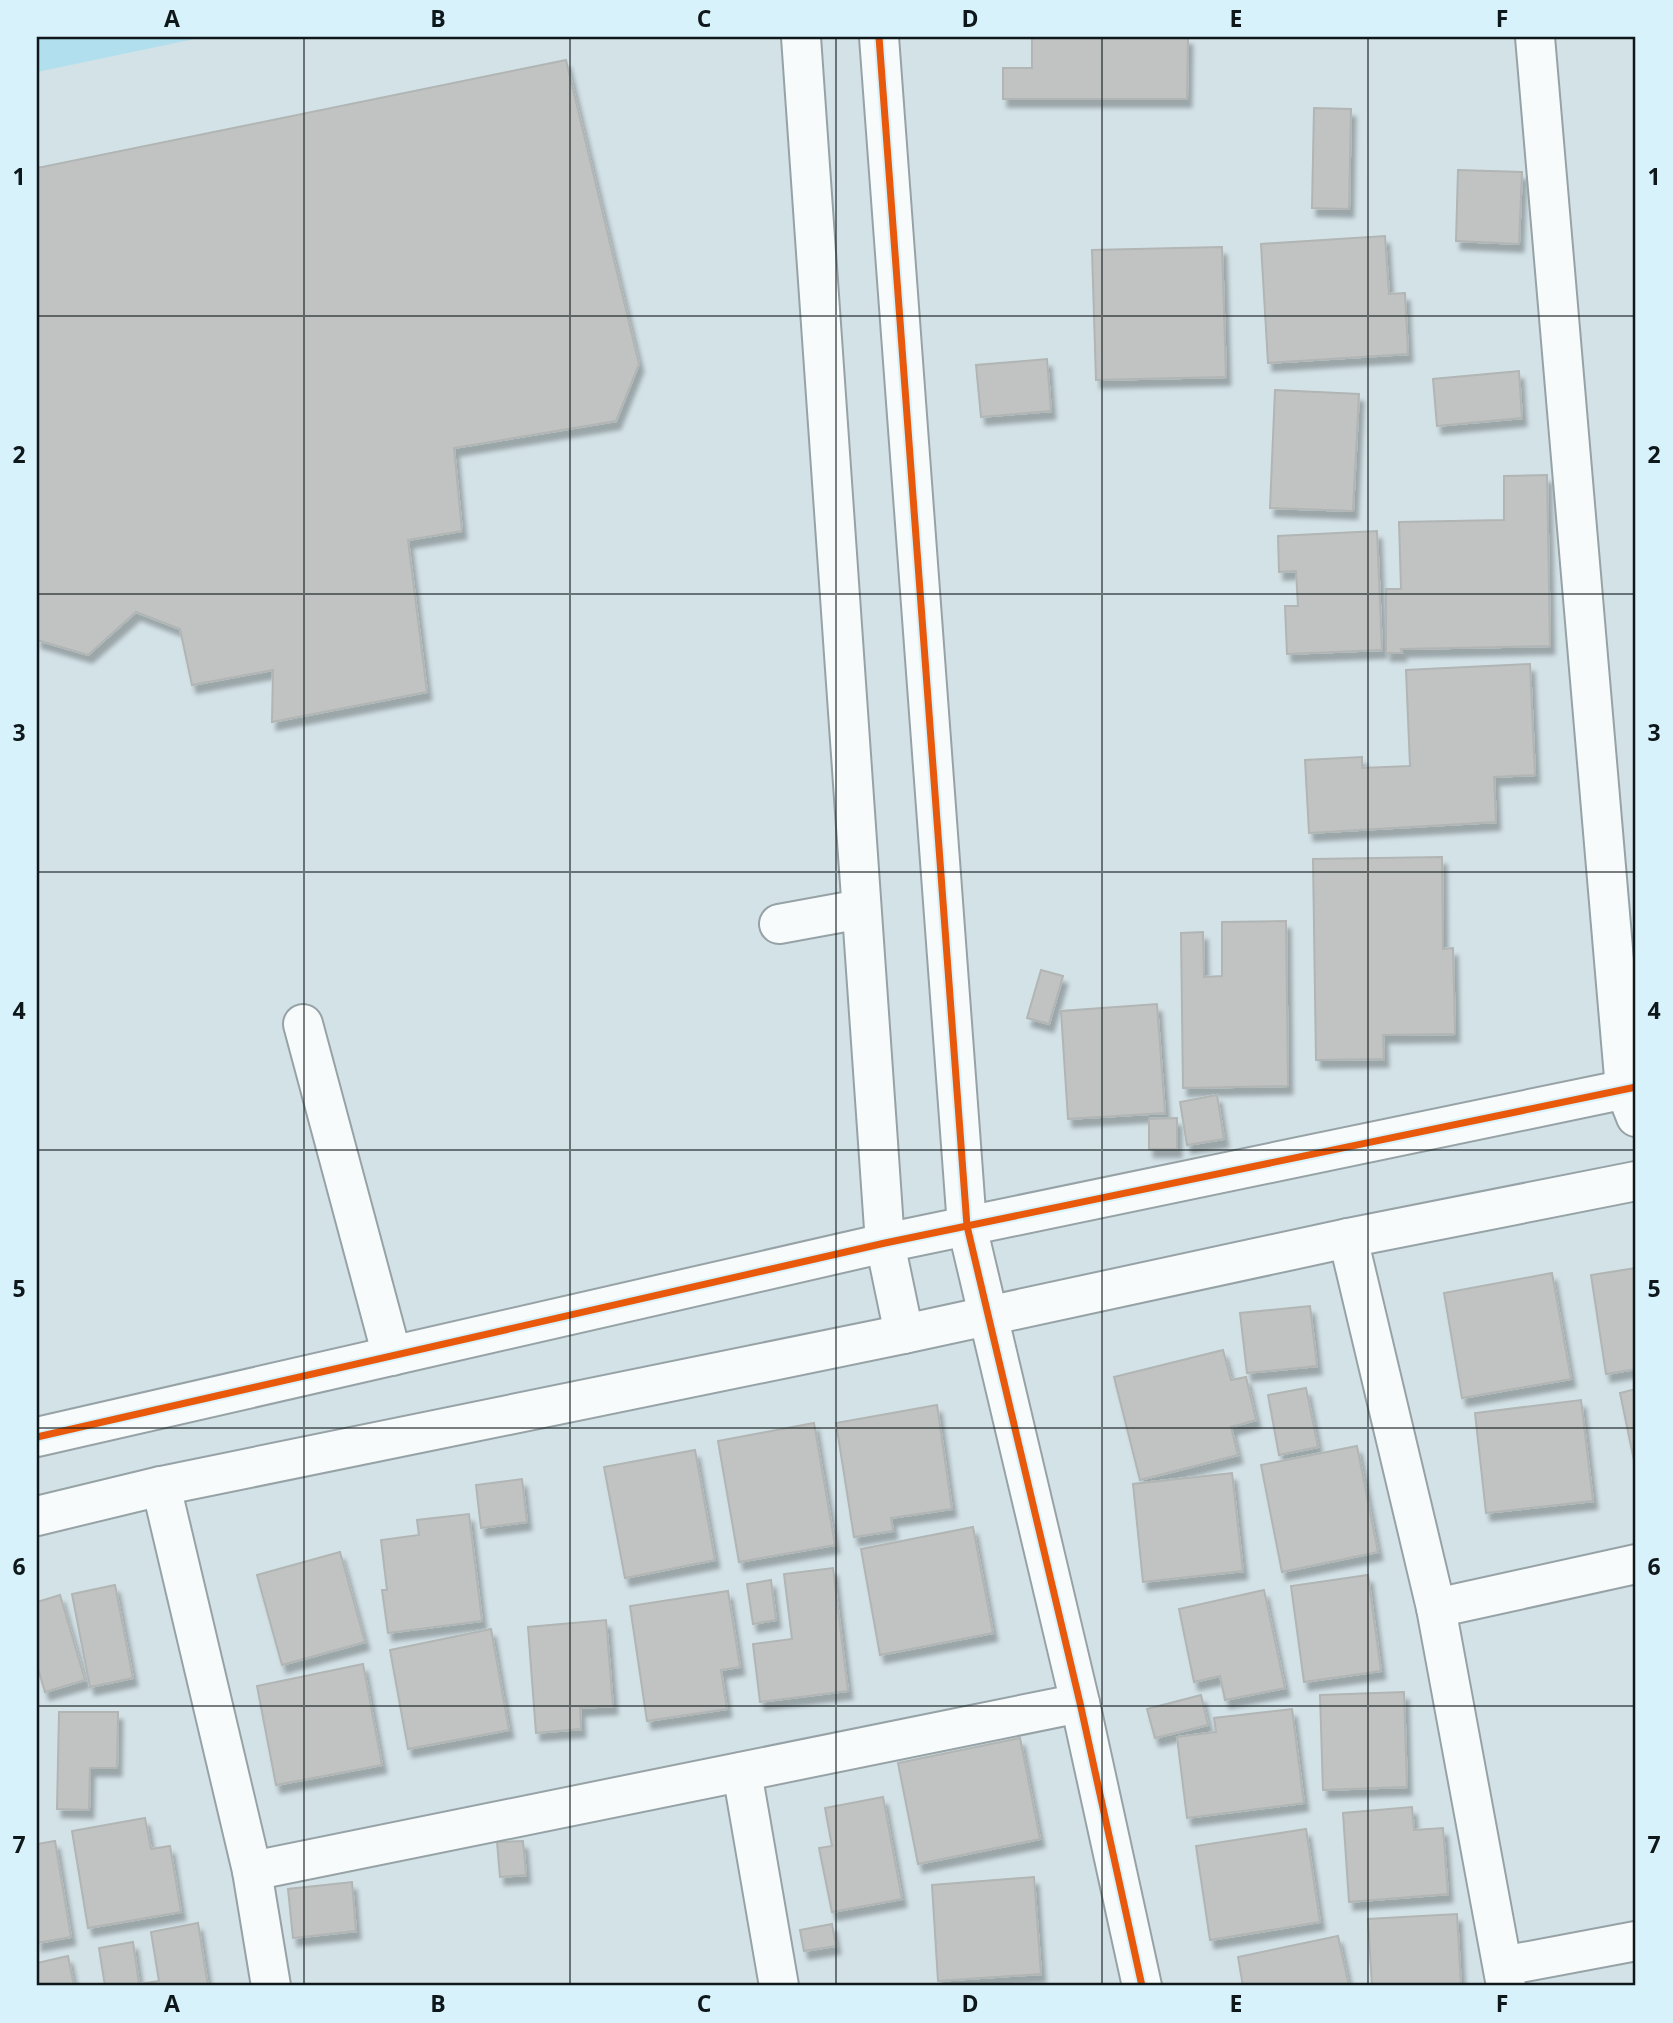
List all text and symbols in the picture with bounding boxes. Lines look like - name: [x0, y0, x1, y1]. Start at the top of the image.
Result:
- text: A: [164, 2, 180, 34]
- text: B: [430, 2, 446, 34]
- text: C: [697, 2, 711, 34]
- text: D: [961, 2, 979, 34]
- text: E: [1230, 2, 1242, 34]
- text: F: [1496, 2, 1508, 34]
- text: 1: [12, 160, 26, 192]
- text: 1: [1647, 160, 1661, 192]
- text: 2: [12, 438, 26, 470]
- text: 2: [1647, 438, 1661, 470]
- text: 3: [12, 716, 26, 748]
- text: 3: [1647, 716, 1661, 748]
- text: 4: [12, 994, 26, 1026]
- text: 4: [1647, 994, 1661, 1026]
- text: 5: [12, 1272, 26, 1304]
- text: 5: [1647, 1272, 1661, 1304]
- text: 6: [12, 1550, 26, 1582]
- text: 6: [1647, 1550, 1661, 1582]
- text: 7: [12, 1828, 26, 1860]
- text: 7: [1647, 1828, 1661, 1860]
- text: A: [164, 1987, 180, 2019]
- text: B: [430, 1987, 446, 2019]
- text: C: [697, 1987, 711, 2019]
- text: D: [961, 1987, 979, 2019]
- text: E: [1230, 1987, 1242, 2019]
- text: F: [1496, 1987, 1508, 2019]

